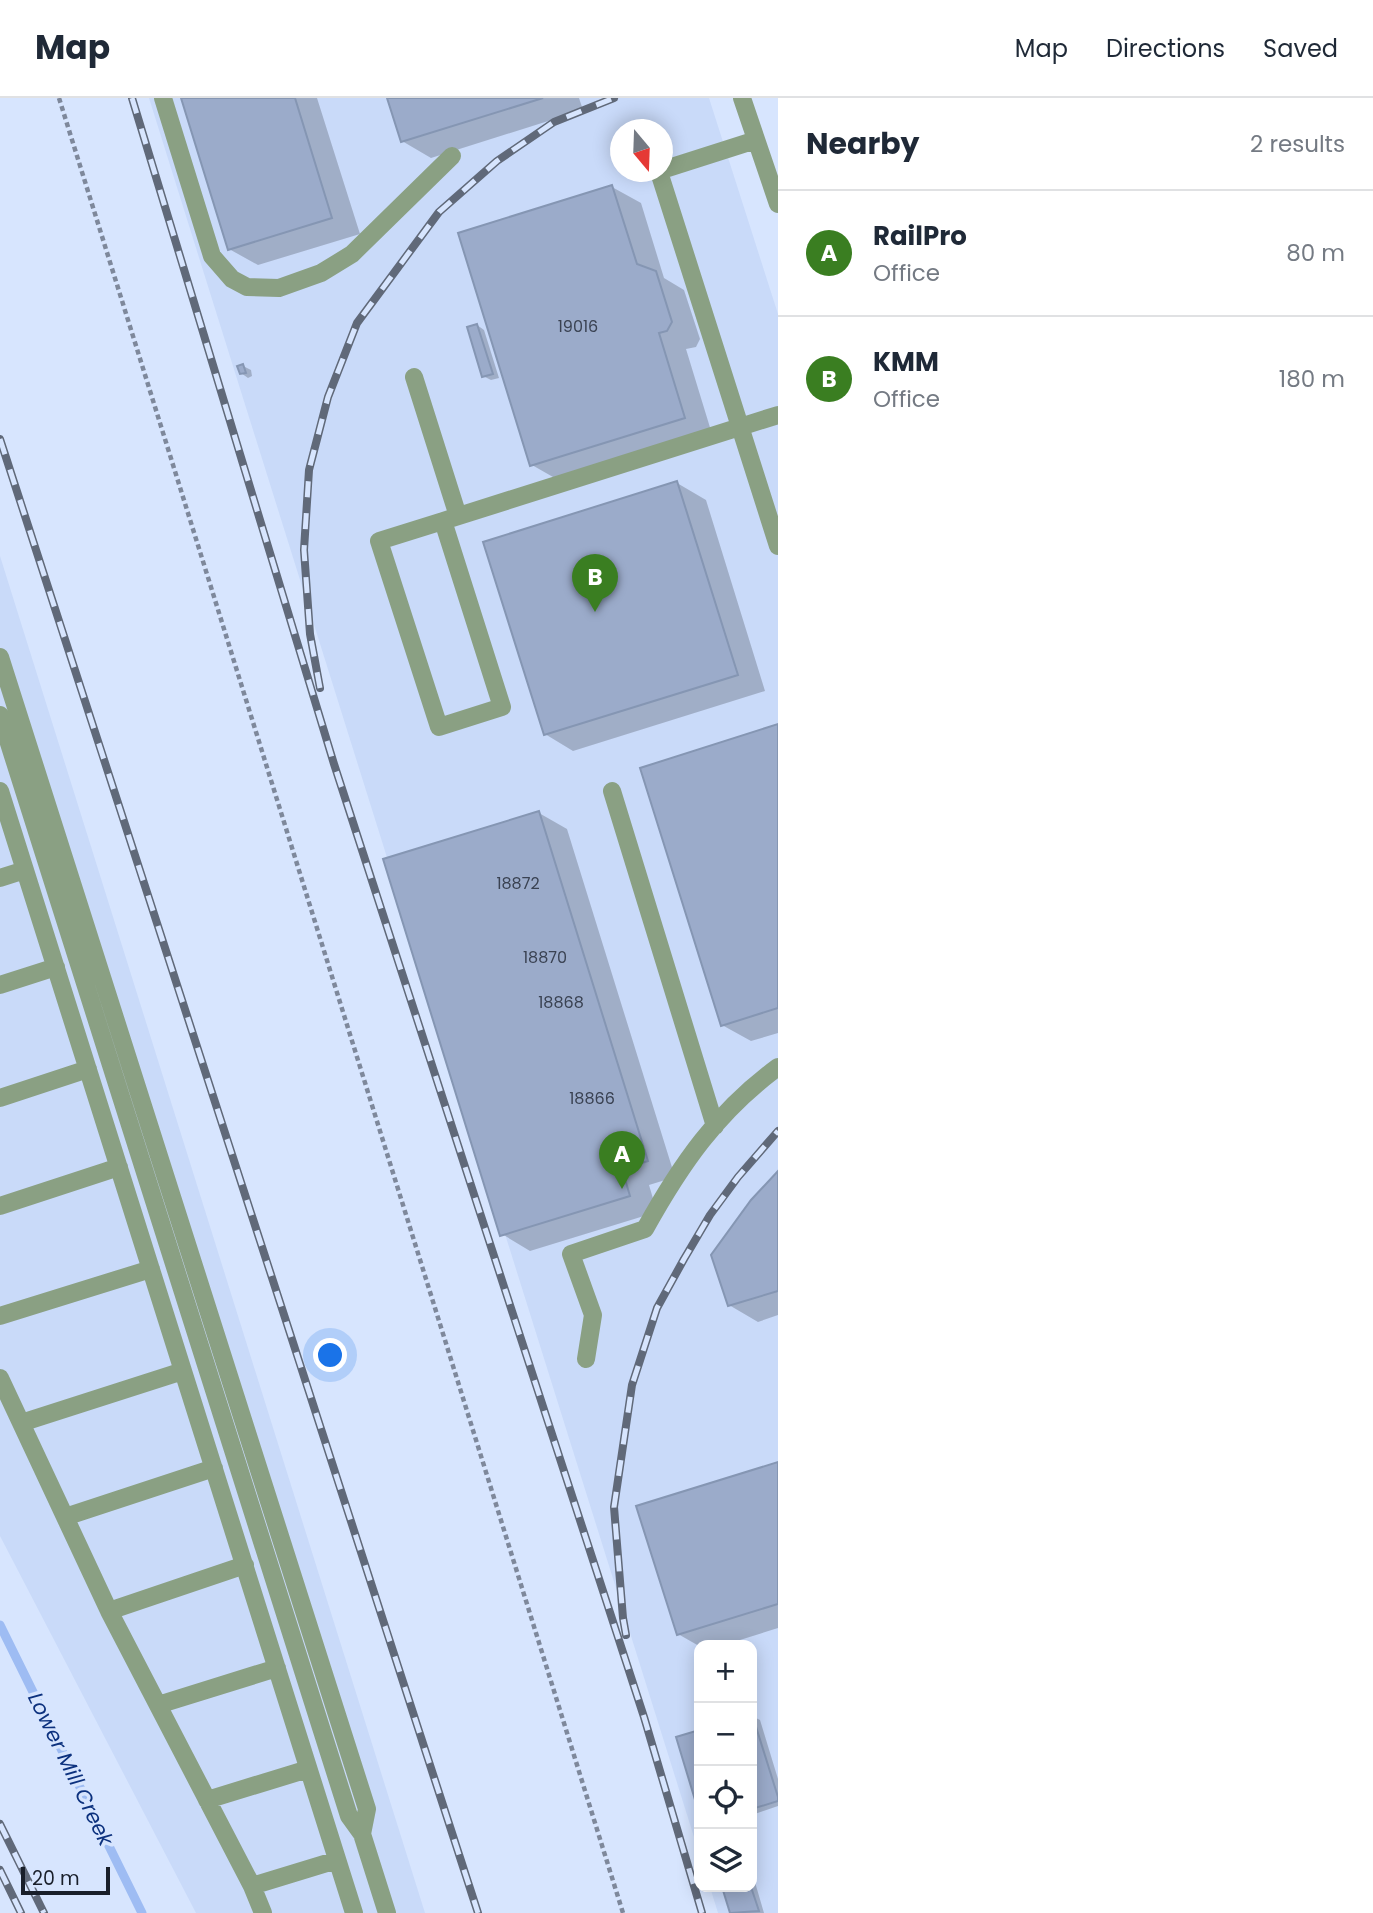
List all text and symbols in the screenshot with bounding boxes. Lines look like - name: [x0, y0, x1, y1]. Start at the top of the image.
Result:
- text: Map: [35, 24, 110, 71]
- text: Map: [1015, 32, 1068, 65]
- text: Directions: [1106, 32, 1225, 65]
- text: Saved: [1263, 32, 1338, 65]
- north arrow: [610, 119, 673, 182]
- text: Nearby: [806, 122, 920, 165]
- text: 2 results: [1250, 128, 1345, 160]
- text: RailPro: [873, 218, 967, 254]
- text: A: [821, 237, 837, 269]
- text: 80 m: [1286, 237, 1345, 269]
- text: Office: [873, 257, 940, 289]
- house number: 19016: [558, 315, 598, 338]
- text: KMM: [873, 344, 939, 380]
- text: B: [821, 363, 837, 395]
- text: 180 m: [1279, 363, 1345, 395]
- text: Office: [873, 383, 940, 415]
- pin: B: [572, 554, 618, 612]
- house number: 18872: [496, 872, 540, 895]
- house number: 18870: [523, 946, 567, 969]
- house number: 18868: [538, 991, 584, 1014]
- house number: 18866: [569, 1087, 615, 1110]
- pin: A: [599, 1131, 645, 1189]
- your location: [313, 1338, 347, 1372]
- map controls: [694, 1640, 757, 1892]
- button: +: [694, 1640, 757, 1703]
- water label: Lower Mill Creek: [21, 1687, 121, 1852]
- button: −: [694, 1703, 757, 1766]
- button: locate: [694, 1766, 757, 1829]
- button: layers: [694, 1829, 757, 1892]
- scale bar: [21, 1864, 110, 1896]
- text: 20 m: [32, 1865, 80, 1892]

